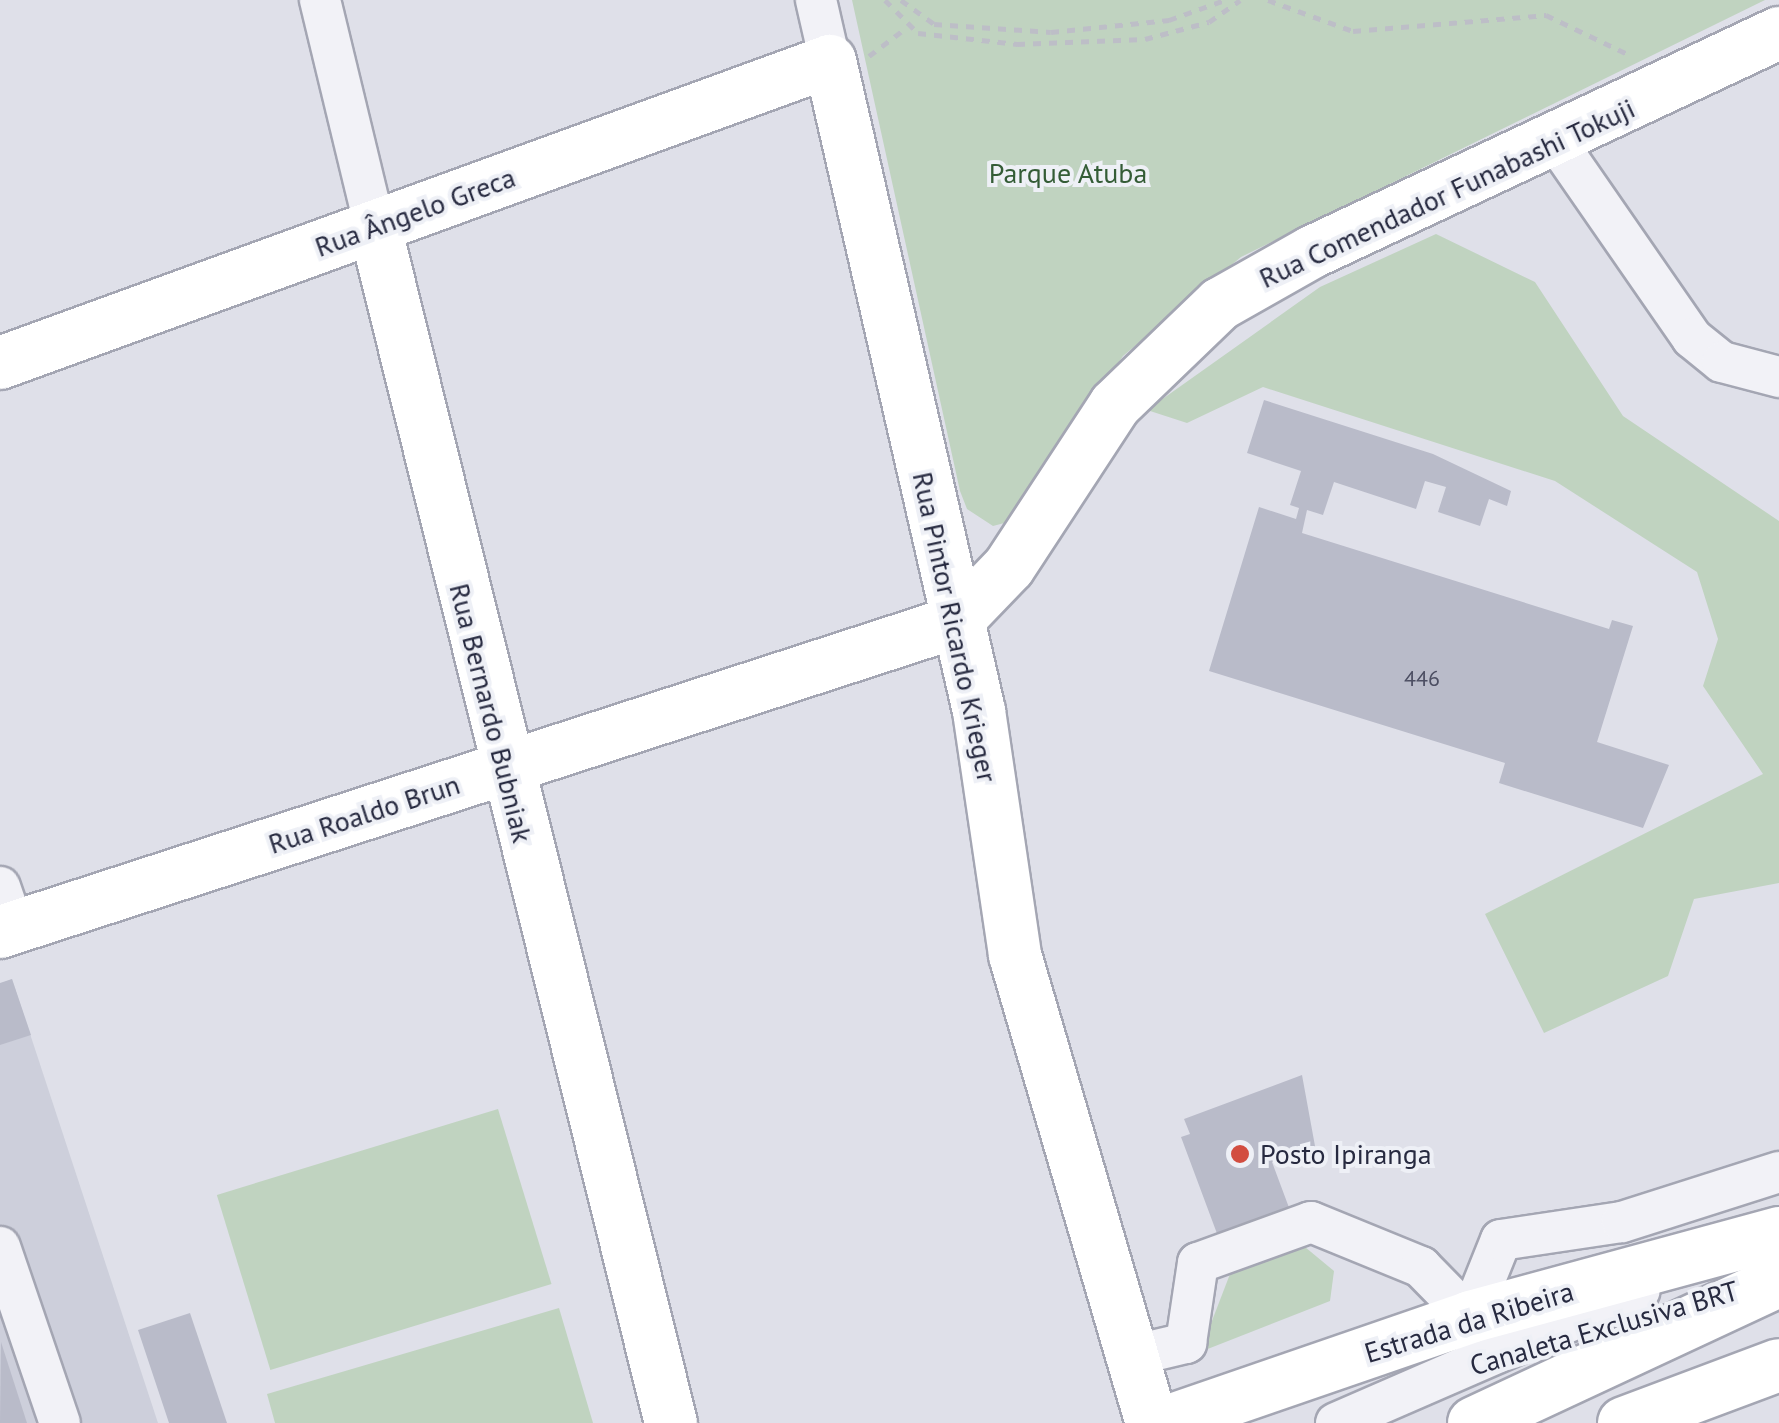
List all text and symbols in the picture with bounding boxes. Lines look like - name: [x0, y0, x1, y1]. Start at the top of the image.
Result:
- street label: Rua Comendador Funabashi Tokuji: [1253, 91, 1641, 295]
- park label: Parque Atuba: [988, 156, 1148, 190]
- street label: Rua Ângelo Greca: [310, 160, 520, 264]
- street label: Rua Pintor Ricardo Krieger: [906, 469, 1004, 785]
- street label: Rua Bernardo Bubniak: [443, 580, 539, 846]
- house number: 446: [1404, 666, 1440, 692]
- street label: Rua Roaldo Brun: [264, 767, 464, 861]
- place label: Posto Ipiranga: [1260, 1137, 1432, 1171]
- marker: Posto Ipiranga: [1229, 1143, 1251, 1165]
- street label: Estrada da Ribeira: [1360, 1274, 1578, 1370]
- street label: Canaleta Exclusiva BRT: [1466, 1274, 1742, 1382]

